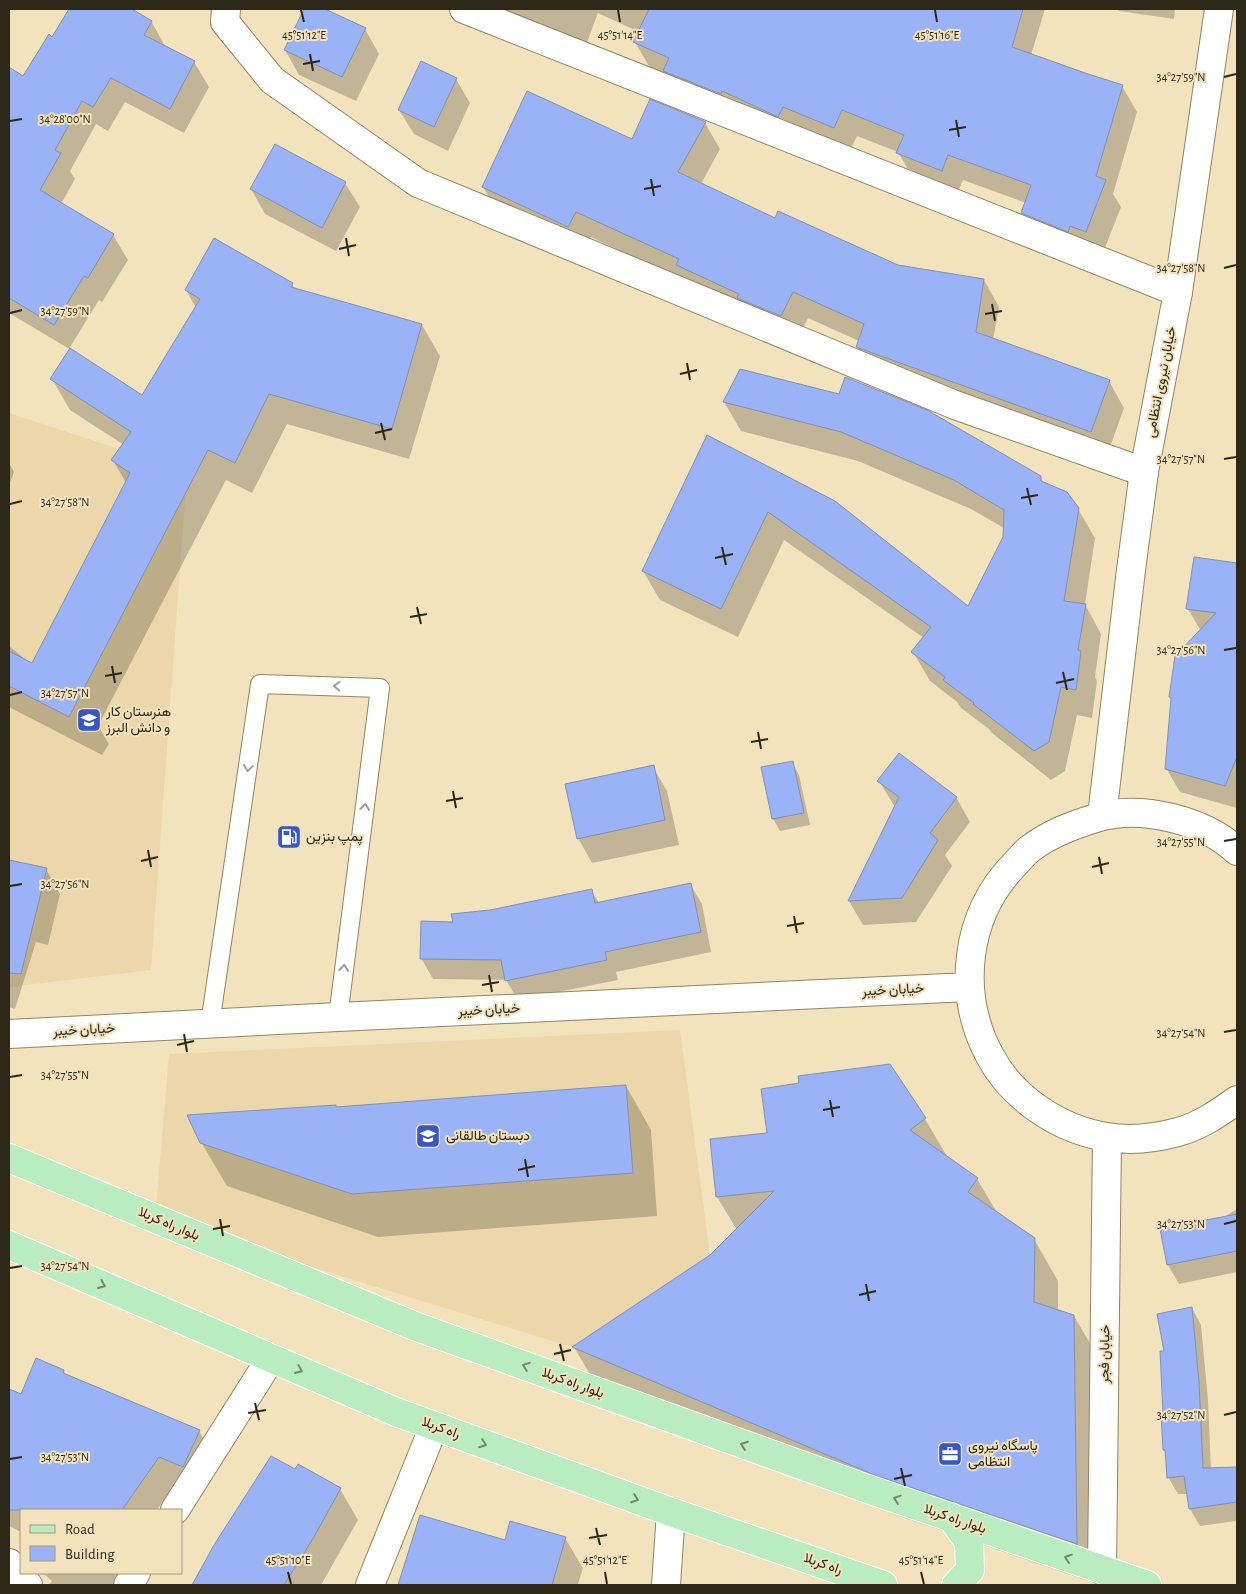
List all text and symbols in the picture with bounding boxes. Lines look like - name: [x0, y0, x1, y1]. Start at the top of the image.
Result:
- text: 45°51'12"E: [282, 29, 326, 41]
- text: 45°51'14"E: [598, 29, 642, 41]
- text: 45°51'16"E: [915, 29, 959, 41]
- text: 34°27'59"N: [1157, 71, 1205, 83]
- text: 34°28'00"N: [39, 113, 91, 125]
- text: 34°27'58"N: [1157, 262, 1205, 274]
- text: 34°27'59"N: [41, 305, 89, 317]
- street label: خیابان نیروی انتظامی: [1143, 325, 1180, 439]
- text: 34°27'57"N: [1157, 453, 1205, 465]
- text: 34°27'58"N: [41, 496, 89, 508]
- text: 34°27'56"N: [1157, 644, 1205, 656]
- one-way arrow: [333, 681, 341, 692]
- text: 34°27'57"N: [41, 687, 89, 699]
- place label: هنرستان کار و دانش البرز: [105, 705, 172, 736]
- school or university icon: هنرستان کار و دانش البرز: [76, 707, 102, 733]
- one-way arrow: [243, 764, 254, 772]
- one-way arrow: [359, 803, 370, 811]
- fuel station icon: پمپ بنزین: [276, 824, 302, 850]
- place label: پمپ بنزین: [306, 830, 363, 846]
- text: 34°27'55"N: [1157, 836, 1205, 848]
- text: 34°27'56"N: [41, 878, 89, 890]
- one-way arrow: [338, 964, 349, 972]
- street label: خیابان خیبر: [860, 981, 925, 1000]
- street label: خیابان خیبر: [456, 1001, 521, 1020]
- street label: خیابان خیبر: [51, 1021, 116, 1040]
- text: 34°27'54"N: [1156, 1027, 1206, 1039]
- text: 34°27'55"N: [41, 1069, 89, 1081]
- school or university icon: دبستان طالقانی: [415, 1123, 441, 1149]
- place label: دبستان طالقانی: [446, 1129, 530, 1144]
- street label: بلوار راه کربلا: [136, 1205, 202, 1244]
- text: 34°27'53"N: [1157, 1218, 1205, 1230]
- text: 34°27'54"N: [40, 1260, 90, 1272]
- one-way arrow: [97, 1279, 106, 1290]
- street label: خیابان فجر: [1097, 1324, 1114, 1385]
- one-way arrow: [522, 1362, 530, 1372]
- one-way arrow: [294, 1364, 303, 1375]
- street label: بلوار راه کربلا: [540, 1365, 606, 1402]
- text: 34°27'52"N: [1157, 1409, 1205, 1421]
- street label: راه کربلا: [420, 1415, 462, 1442]
- one-way arrow: [478, 1438, 486, 1448]
- place label: پاسگاه نیروی انتظامی: [968, 1438, 1038, 1470]
- one-way arrow: [741, 1441, 749, 1451]
- office icon: پاسگاه نیروی انتظامی: [937, 1441, 963, 1467]
- text: 34°27'53"N: [41, 1451, 89, 1463]
- one-way arrow: [631, 1493, 639, 1503]
- one-way arrow: [894, 1495, 902, 1505]
- street label: بلوار راه کربلا: [922, 1502, 988, 1537]
- legend: [20, 1509, 182, 1574]
- text: Road: [65, 1522, 95, 1537]
- text: Building: [65, 1547, 115, 1562]
- street label: راه کربلا: [802, 1551, 844, 1578]
- one-way arrow: [1064, 1553, 1072, 1563]
- text: 45°51'10"E: [265, 1554, 311, 1566]
- text: 45°51'12"E: [583, 1554, 627, 1566]
- text: 45°51'14"E: [899, 1554, 943, 1566]

